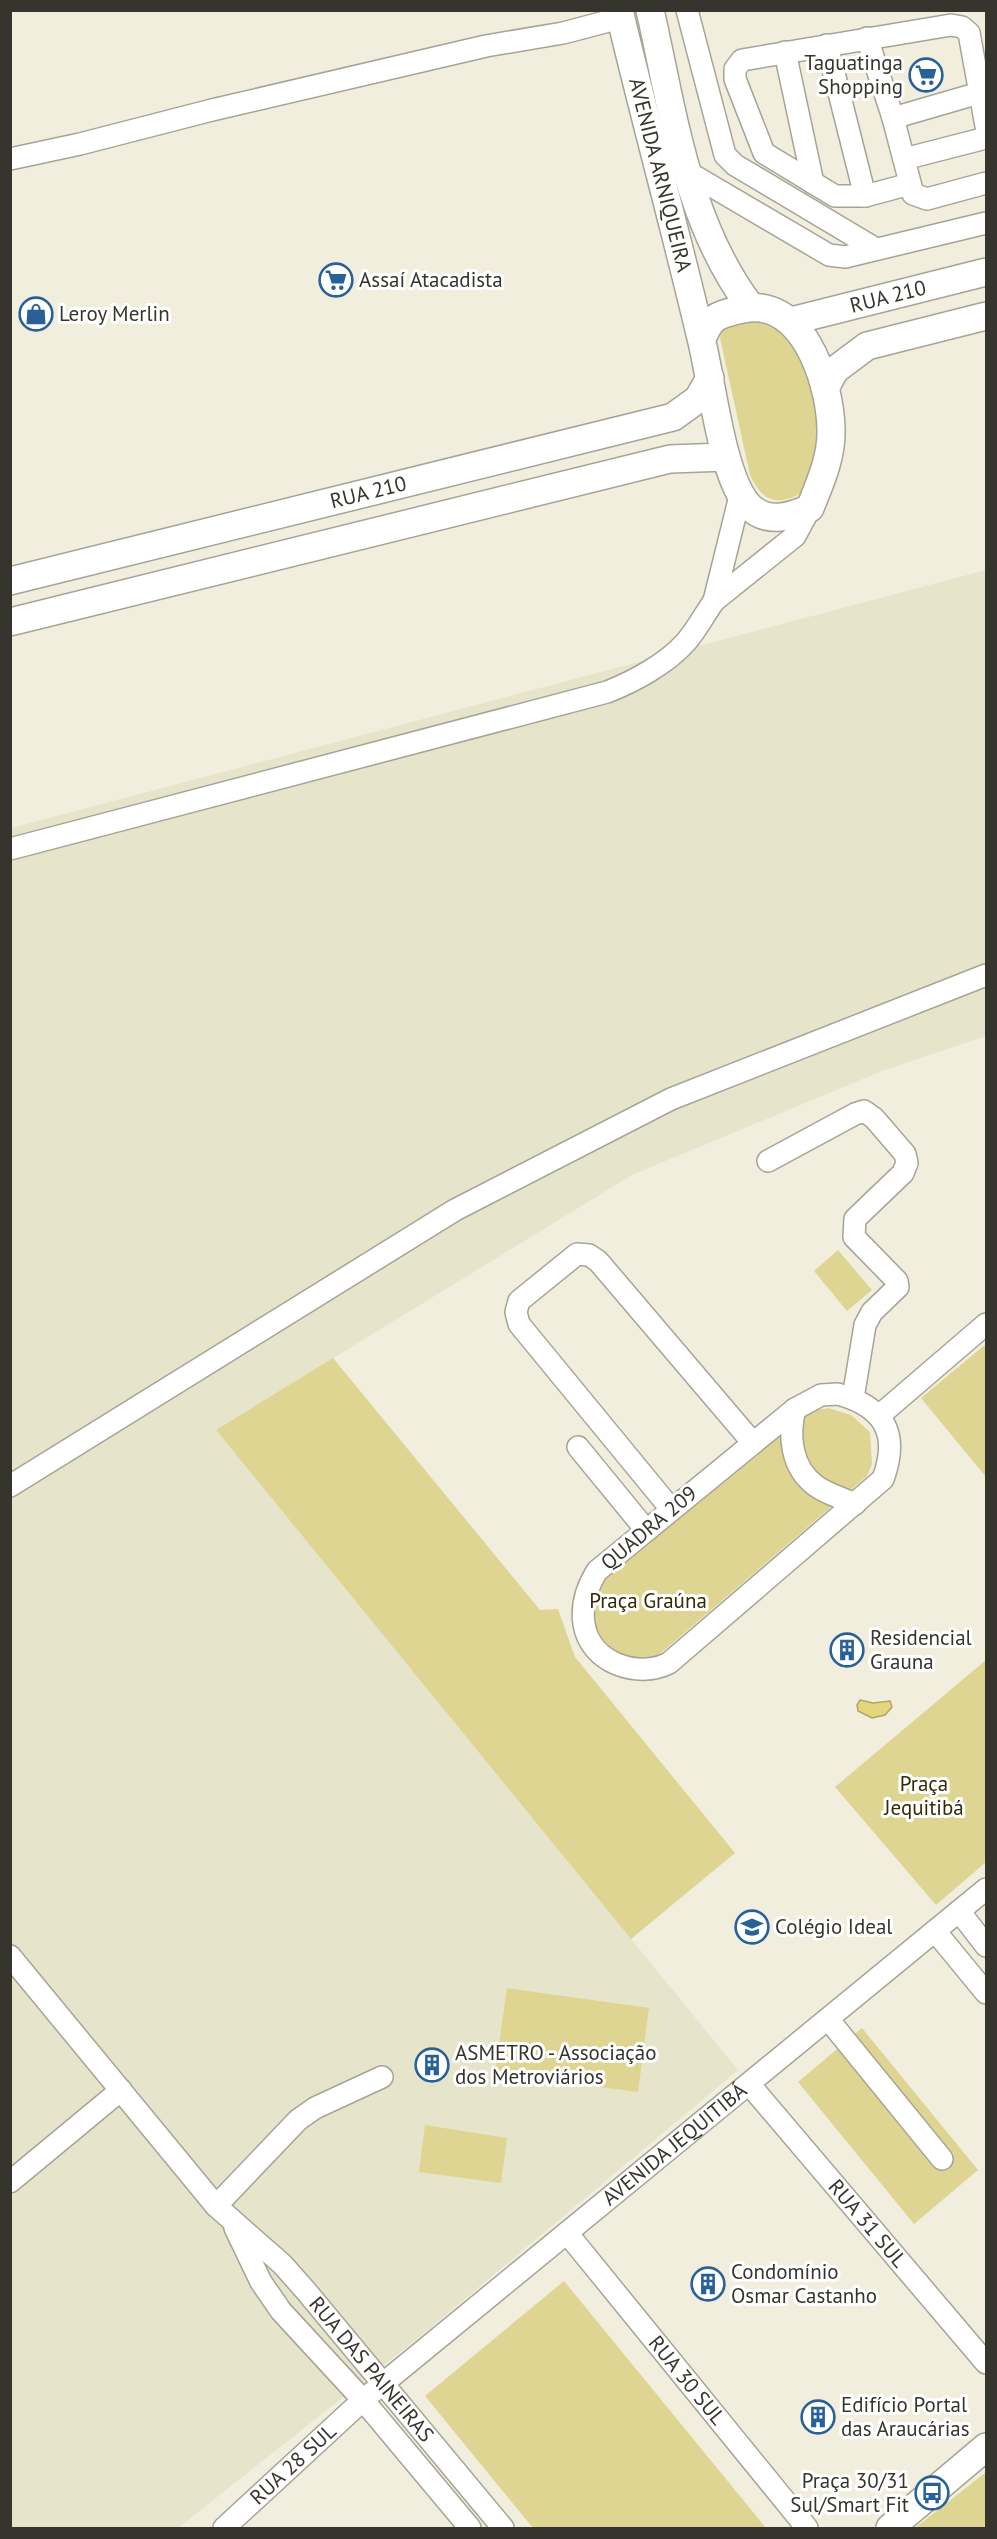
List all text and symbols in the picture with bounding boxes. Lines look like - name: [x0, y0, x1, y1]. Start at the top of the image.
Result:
- place label: Taguatinga Shopping: [804, 49, 903, 100]
- supermarket icon: Taguatinga Shopping: [908, 57, 944, 93]
- street label: AVENIDA ARNIQUEIRA: [623, 75, 699, 275]
- supermarket icon: Assaí Atacadista: [318, 262, 354, 298]
- place label: Assaí Atacadista: [359, 266, 503, 293]
- street label: RUA 210: [847, 274, 929, 319]
- shop icon: Leroy Merlin: [18, 296, 54, 332]
- place label: Leroy Merlin: [59, 300, 170, 327]
- street label: RUA 210: [327, 469, 409, 514]
- street label: QUADRA 209: [595, 1480, 702, 1576]
- park label: Praça Graúna: [589, 1587, 707, 1614]
- place label: Residencial Grauna: [870, 1624, 972, 1675]
- building icon: Residencial Grauna: [829, 1632, 865, 1668]
- park label: Praça Jequitibá: [883, 1770, 964, 1821]
- school or university icon: Colégio Ideal: [734, 1909, 770, 1945]
- place label: Colégio Ideal: [775, 1913, 892, 1940]
- place label: ASMETRO - Associação dos Metroviários: [455, 2039, 657, 2090]
- building icon: ASMETRO - Associação dos Metroviários: [414, 2047, 450, 2083]
- street label: AVENIDA JEQUITIBÁ: [597, 2076, 753, 2211]
- street label: RUA 31 SUL: [823, 2173, 913, 2273]
- place label: Condomínio Osmar Castanho: [731, 2258, 877, 2309]
- building icon: Condomínio Osmar Castanho: [690, 2266, 726, 2302]
- street label: RUA DAS PAINEIRAS: [303, 2291, 440, 2448]
- street label: RUA 30 SUL: [643, 2330, 732, 2430]
- place label: Edifício Portal das Araucárias: [841, 2391, 970, 2442]
- building icon: Edifício Portal das Araucárias: [800, 2399, 836, 2435]
- street label: RUA 28 SUL: [244, 2418, 342, 2510]
- place label: Praça 30/31 Sul/Smart Fit: [790, 2467, 909, 2518]
- bus stop icon: Praça 30/31 Sul/Smart Fit: [914, 2475, 950, 2511]

